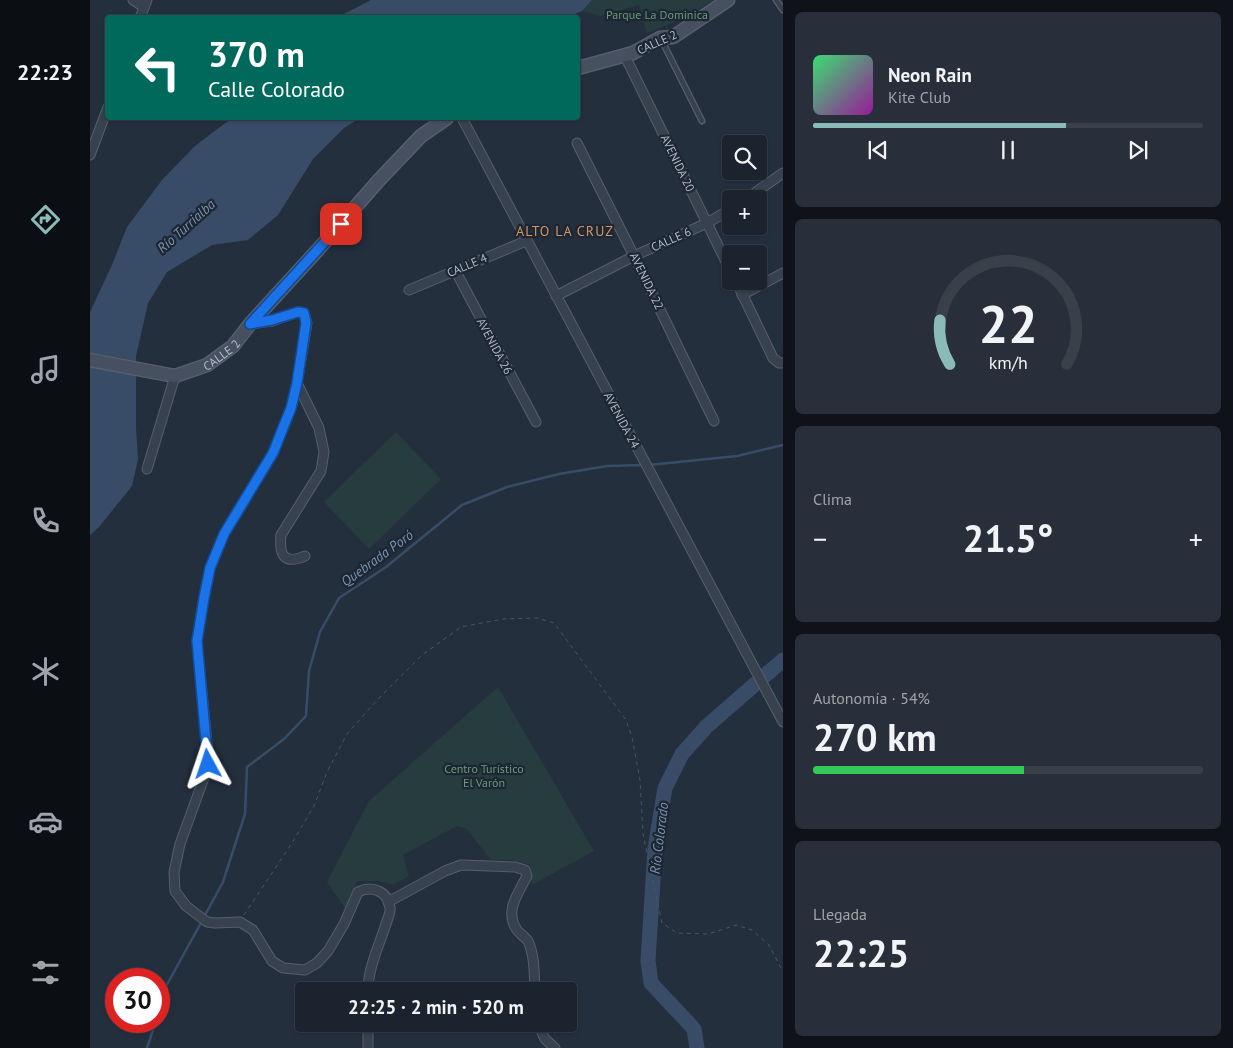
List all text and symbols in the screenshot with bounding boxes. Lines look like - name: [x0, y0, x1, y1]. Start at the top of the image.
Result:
- park label: Parque La Dominica: [606, 7, 708, 22]
- street label: CALLE 2: [635, 27, 679, 57]
- text: 370 m: [208, 31, 305, 77]
- icon: left: [125, 35, 190, 100]
- text: 22:23: [17, 58, 73, 86]
- text: Neon Rain: [888, 63, 972, 87]
- text: Calle Colorado: [208, 75, 345, 103]
- text: Kite Club: [888, 87, 951, 107]
- street label: AVENIDA 20: [658, 132, 698, 194]
- map controls: [722, 135, 767, 290]
- button: search: [722, 135, 767, 180]
- icon: previous: [864, 136, 892, 164]
- icon: pause: [994, 136, 1022, 164]
- icon: next: [1124, 136, 1152, 164]
- button: +: [722, 190, 767, 235]
- water label: Río Turrialba: [153, 195, 219, 257]
- icon: directions: [28, 202, 63, 237]
- pin: [320, 203, 362, 245]
- icon: arrive: [327, 210, 355, 238]
- district label: ALTO LA CRUZ: [516, 222, 614, 240]
- street label: CALLE 6: [649, 224, 693, 254]
- button: −: [722, 245, 767, 290]
- street label: CALLE 4: [445, 250, 490, 280]
- street label: AVENIDA 22: [627, 250, 667, 312]
- text: 22: [979, 290, 1037, 357]
- street label: AVENIDA 26: [474, 315, 516, 377]
- street label: CALLE 2: [201, 336, 243, 373]
- text: km/h: [988, 351, 1028, 374]
- icon: music: [28, 352, 63, 387]
- street label: AVENIDA 24: [601, 389, 643, 451]
- text: Clima: [813, 489, 852, 509]
- icon: phone: [28, 503, 63, 538]
- text: 21.5°: [963, 513, 1053, 562]
- text: −: [813, 520, 827, 557]
- text: +: [1189, 520, 1203, 557]
- water label: Quebrada Poró: [337, 526, 417, 590]
- icon: climate: [28, 654, 63, 689]
- text: Autonomía · 54%: [813, 688, 930, 708]
- text: 270 km: [813, 712, 937, 761]
- position arrow: [181, 737, 233, 789]
- park label: Centro Turístico El Varón: [444, 761, 524, 790]
- water label: Río Colorado: [646, 801, 672, 875]
- icon: car: [28, 804, 63, 839]
- text: Llegada: [813, 904, 867, 924]
- text: 22:25: [813, 928, 909, 977]
- icon: filters: [28, 955, 63, 990]
- speed limit sign: 30: [105, 968, 170, 1033]
- text: 22:25 · 2 min · 520 m: [348, 995, 524, 1019]

